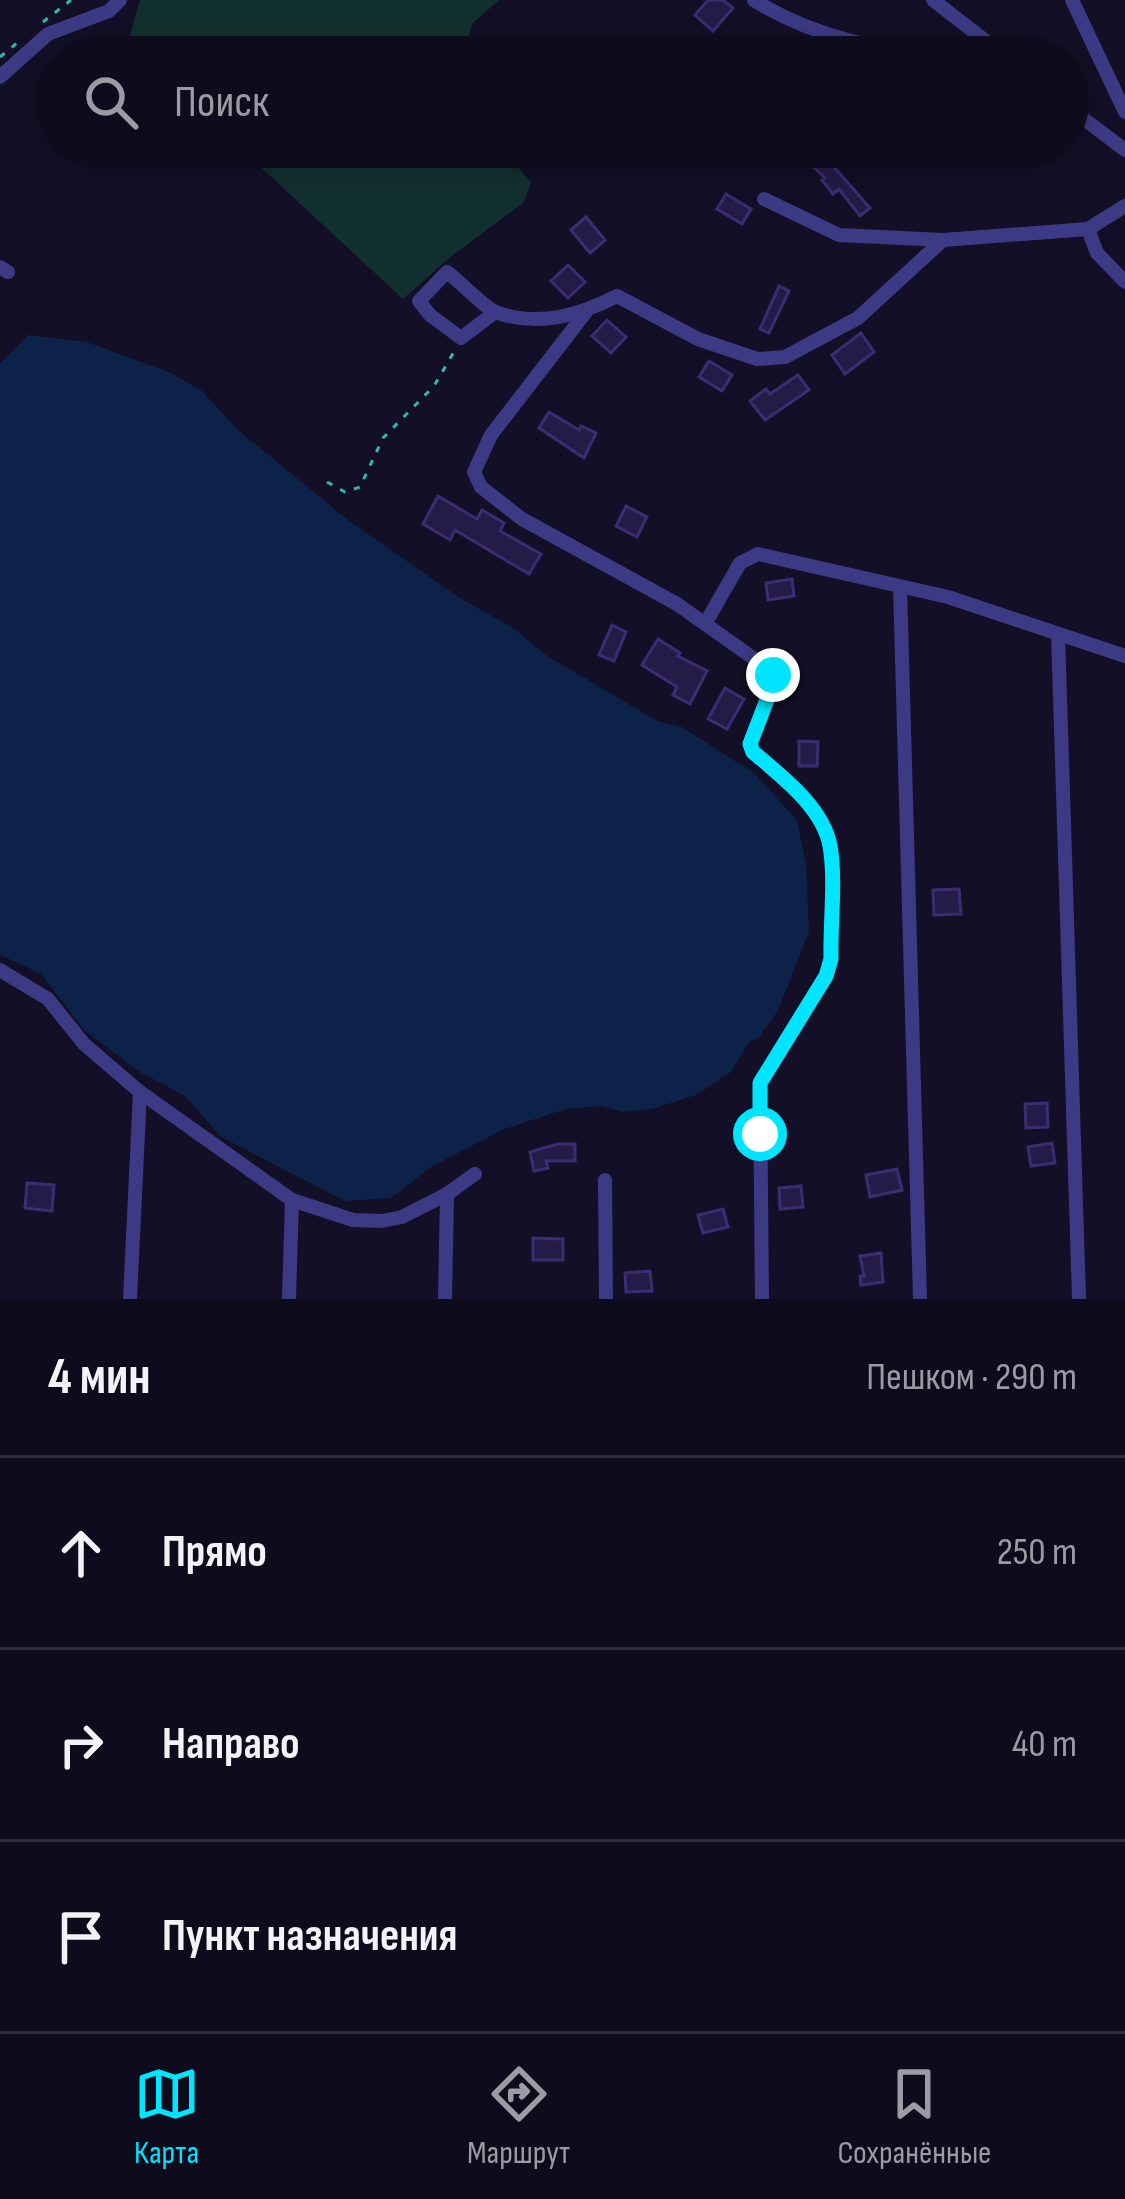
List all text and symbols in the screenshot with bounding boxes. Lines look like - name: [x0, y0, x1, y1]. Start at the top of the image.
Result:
- search box: [36, 36, 1089, 168]
- icon: search: [78, 69, 144, 135]
- text: Поиск: [174, 75, 269, 130]
- route end: [746, 648, 800, 702]
- route start: [733, 1107, 787, 1161]
- text: 4 мин: [48, 1347, 151, 1408]
- text: Пешком · 290 m: [866, 1354, 1077, 1401]
- icon: ahead: [48, 1520, 114, 1586]
- text: Прямо: [162, 1525, 267, 1580]
- text: 250 m: [997, 1529, 1077, 1576]
- icon: right: [48, 1712, 114, 1778]
- text: Направо: [162, 1717, 300, 1772]
- text: 40 m: [1012, 1721, 1077, 1768]
- icon: arrive: [48, 1904, 114, 1970]
- text: Пункт назначения: [162, 1909, 457, 1964]
- tab: Карта: [134, 2061, 200, 2173]
- tab: Маршрут: [467, 2061, 570, 2173]
- tab: Сохранённые: [837, 2061, 991, 2173]

